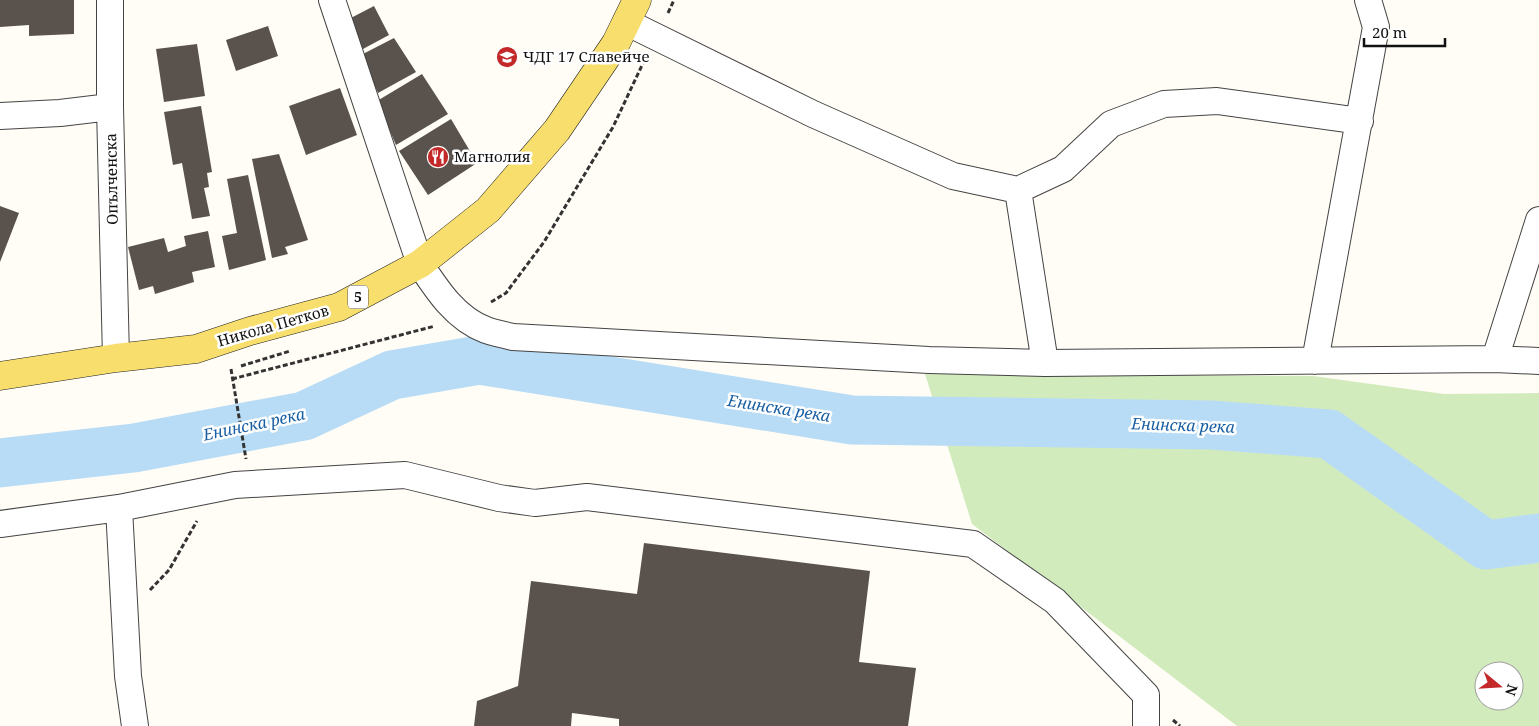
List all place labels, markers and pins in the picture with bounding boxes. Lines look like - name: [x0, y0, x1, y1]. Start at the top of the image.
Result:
- school or university icon: ЧДГ 17 Славейче: [495, 45, 519, 69]
- place label: ЧДГ 17 Славейче: [523, 46, 649, 66]
- restaurant icon: Магнолия: [426, 145, 450, 169]
- place label: Магнолия: [454, 146, 531, 166]

